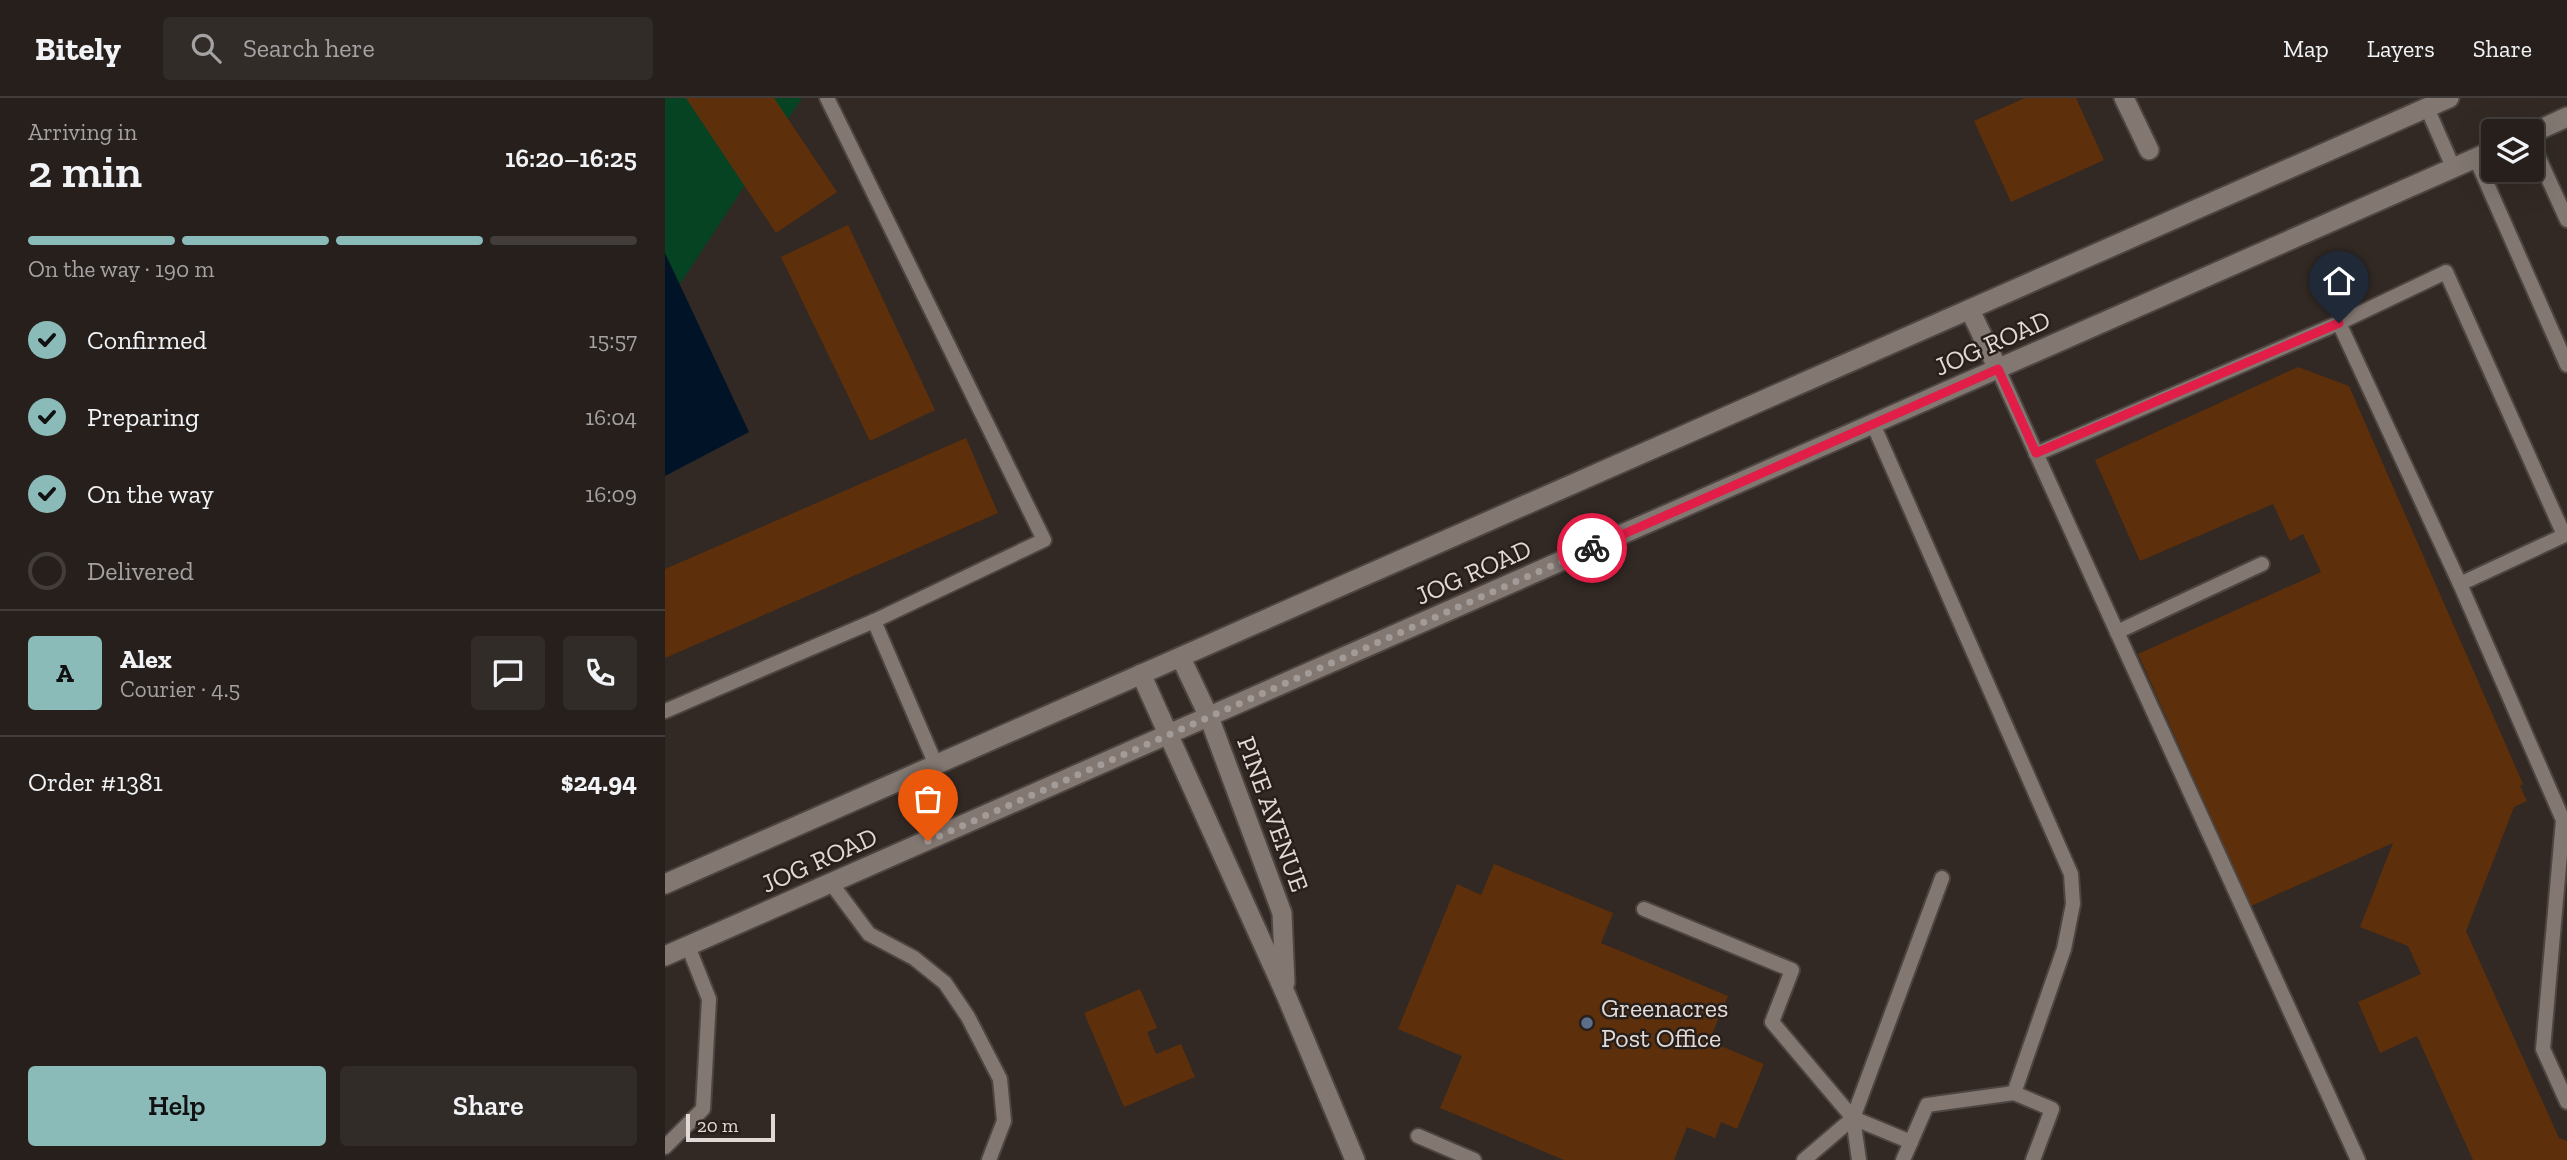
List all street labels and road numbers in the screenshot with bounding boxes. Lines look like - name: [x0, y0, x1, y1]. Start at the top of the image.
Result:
- street label: JOG ROAD: [1929, 303, 2055, 383]
- street label: JOG ROAD: [1410, 532, 1536, 612]
- street label: PINE AVENUE: [1230, 732, 1316, 896]
- street label: JOG ROAD: [756, 820, 882, 900]

